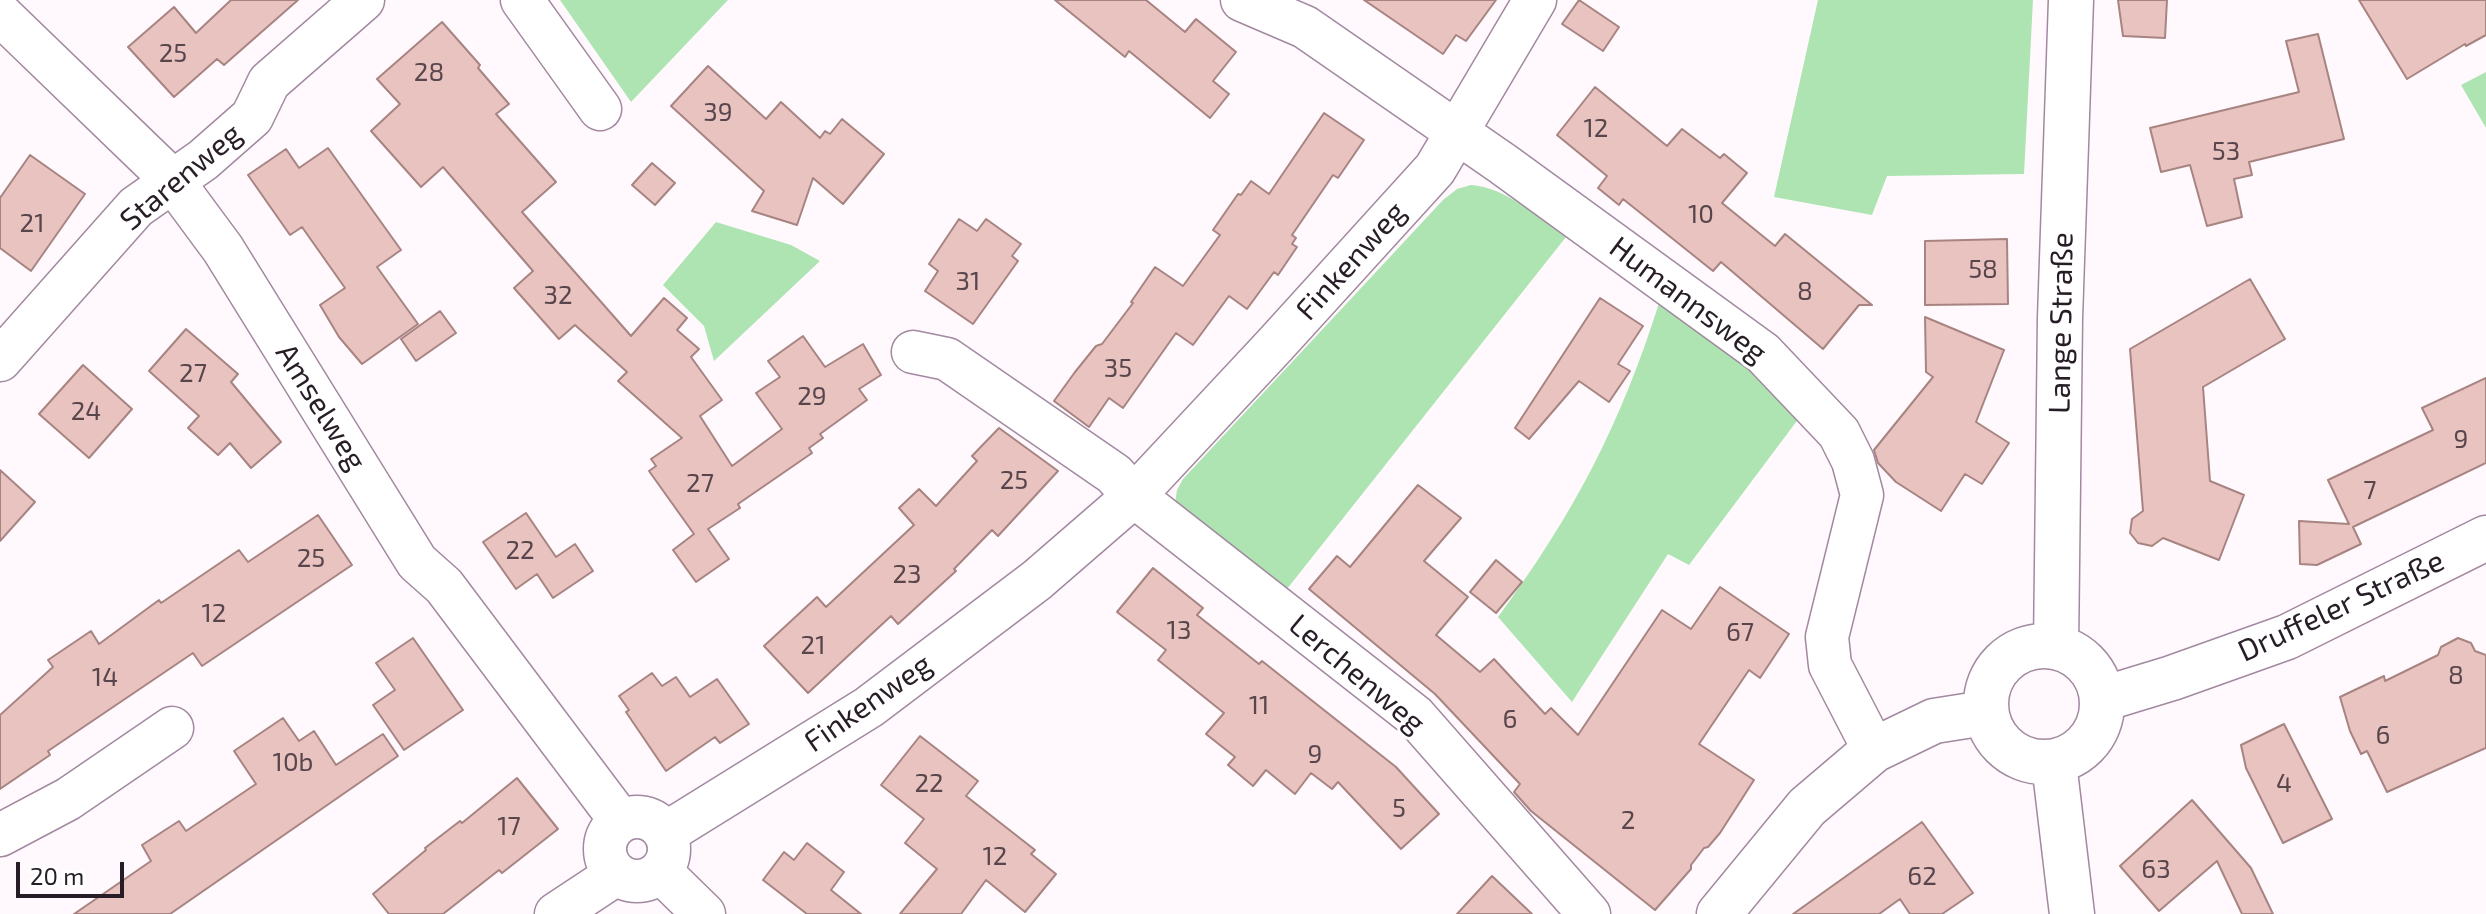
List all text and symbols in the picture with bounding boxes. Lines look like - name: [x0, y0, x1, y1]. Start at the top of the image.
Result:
- house number: 25: [159, 37, 187, 69]
- house number: 28: [414, 56, 444, 88]
- house number: 39: [703, 96, 733, 128]
- house number: 12: [1584, 112, 1608, 144]
- street label: Starenweg: [113, 116, 249, 238]
- house number: 53: [2212, 135, 2240, 167]
- street label: Finkenweg: [1288, 194, 1414, 328]
- house number: 10: [1688, 198, 1714, 230]
- house number: 21: [20, 207, 44, 239]
- street label: Humannsweg: [1602, 229, 1774, 371]
- street label: Lange Straße: [2041, 232, 2081, 414]
- house number: 58: [1968, 253, 1998, 285]
- house number: 31: [956, 265, 980, 297]
- house number: 8: [1797, 275, 1813, 307]
- house number: 32: [543, 279, 573, 311]
- street label: Amselweg: [268, 337, 374, 477]
- house number: 35: [1104, 352, 1132, 384]
- house number: 27: [179, 357, 207, 389]
- house number: 29: [797, 380, 827, 412]
- house number: 24: [71, 395, 101, 427]
- house number: 9: [2454, 423, 2468, 455]
- house number: 25: [1000, 464, 1028, 496]
- house number: 27: [686, 467, 714, 499]
- house number: 7: [2363, 474, 2377, 506]
- house number: 22: [505, 534, 535, 566]
- house number: 25: [297, 542, 325, 574]
- street label: Druffeler Straße: [2232, 543, 2450, 669]
- house number: 23: [892, 558, 922, 590]
- house number: 12: [202, 597, 226, 629]
- street label: Lerchenweg: [1282, 607, 1432, 741]
- house number: 13: [1167, 614, 1191, 646]
- house number: 67: [1726, 616, 1754, 648]
- house number: 21: [801, 629, 825, 661]
- street label: Finkenweg: [798, 646, 938, 760]
- house number: 8: [2448, 659, 2464, 691]
- house number: 14: [92, 661, 118, 693]
- house number: 11: [1249, 689, 1269, 721]
- house number: 6: [1503, 703, 1517, 735]
- house number: 6: [2376, 719, 2390, 751]
- house number: 9: [1308, 738, 1322, 770]
- house number: 10b: [273, 746, 313, 778]
- house number: 22: [914, 767, 944, 799]
- house number: 4: [2276, 767, 2292, 799]
- house number: 5: [1392, 792, 1406, 824]
- house number: 2: [1621, 804, 1635, 836]
- house number: 17: [497, 810, 521, 842]
- house number: 12: [983, 840, 1007, 872]
- scale bar: [20, 846, 128, 896]
- house number: 63: [2141, 853, 2171, 885]
- house number: 62: [1907, 860, 1937, 892]
- text: 20 m: [30, 861, 84, 890]

